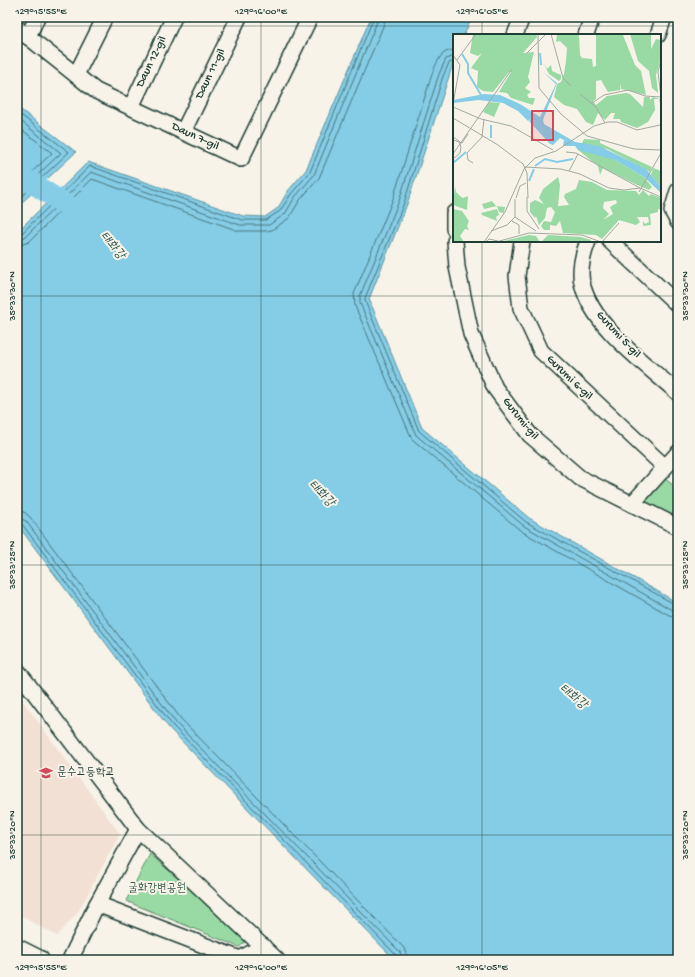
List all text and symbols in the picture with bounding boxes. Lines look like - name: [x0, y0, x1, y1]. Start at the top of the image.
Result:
- text: 129°15'55"E: [14, 6, 67, 18]
- text: 129°16'00"E: [234, 6, 288, 18]
- text: 129°16'05"E: [455, 6, 508, 18]
- street label: Daun 12-gil: [133, 34, 171, 91]
- inset map: [453, 34, 661, 242]
- street label: Daun 11-gil: [192, 46, 229, 102]
- street label: Daun 7-gil: [168, 120, 221, 154]
- water label: 태화강: [96, 229, 129, 264]
- text: 35°33'30"N: [7, 271, 19, 322]
- text: 35°33'30"N: [680, 271, 692, 322]
- street label: Gurumi 5-gil: [593, 309, 644, 362]
- street label: Gurumi 6-gil: [543, 352, 595, 404]
- street label: Gurumi-gil: [499, 395, 541, 443]
- water label: 태화강: [305, 478, 338, 511]
- text: 35°33'25"N: [7, 540, 19, 590]
- text: 35°33'25"N: [680, 540, 692, 590]
- water label: 태화강: [556, 681, 591, 714]
- school or university icon: 문수고등학교: [38, 765, 54, 781]
- place label: 문수고등학교: [57, 765, 115, 780]
- text: 35°33'20"N: [7, 810, 19, 861]
- text: 35°33'20"N: [680, 810, 692, 861]
- park label: 굴화강변공원: [128, 882, 186, 896]
- text: 129°15'55"E: [14, 962, 67, 974]
- text: 129°16'00"E: [234, 962, 288, 974]
- text: 129°16'05"E: [455, 962, 508, 974]

